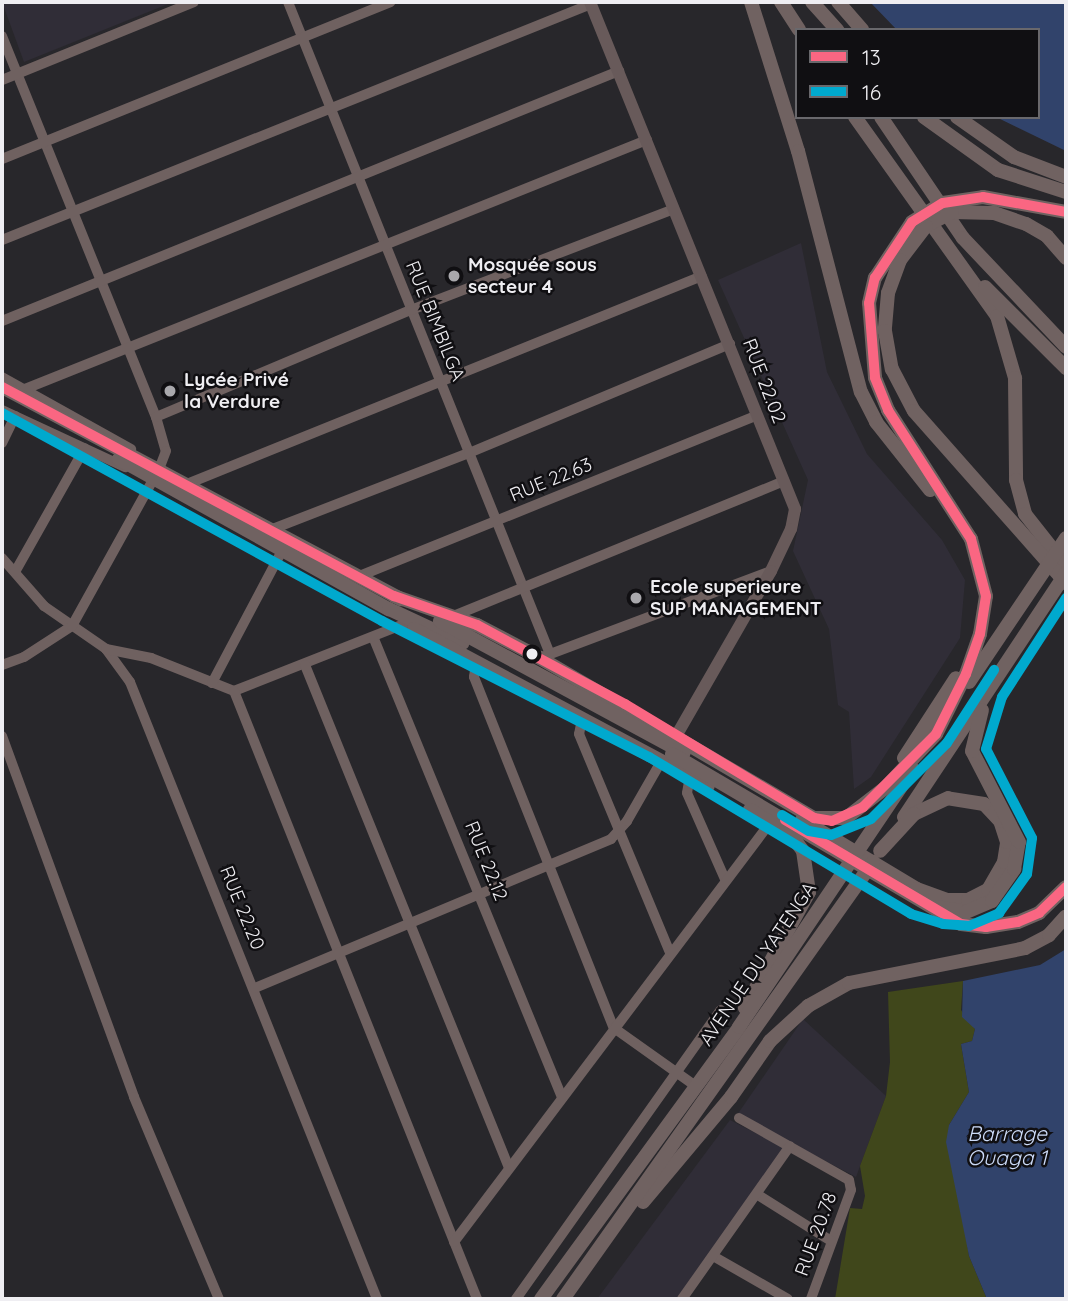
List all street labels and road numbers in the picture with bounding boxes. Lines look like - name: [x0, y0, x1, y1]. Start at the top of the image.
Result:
- street label: RUE BIMBILGA: [401, 258, 469, 384]
- street label: RUE 22.02: [738, 336, 790, 426]
- street label: RUE 22.63: [506, 453, 596, 507]
- street label: RUE 22.12: [460, 818, 512, 904]
- street label: RUE 22.20: [215, 863, 269, 953]
- street label: AVENUE DU YATENGA: [695, 878, 821, 1050]
- street label: RUE 20.78: [790, 1189, 842, 1279]

